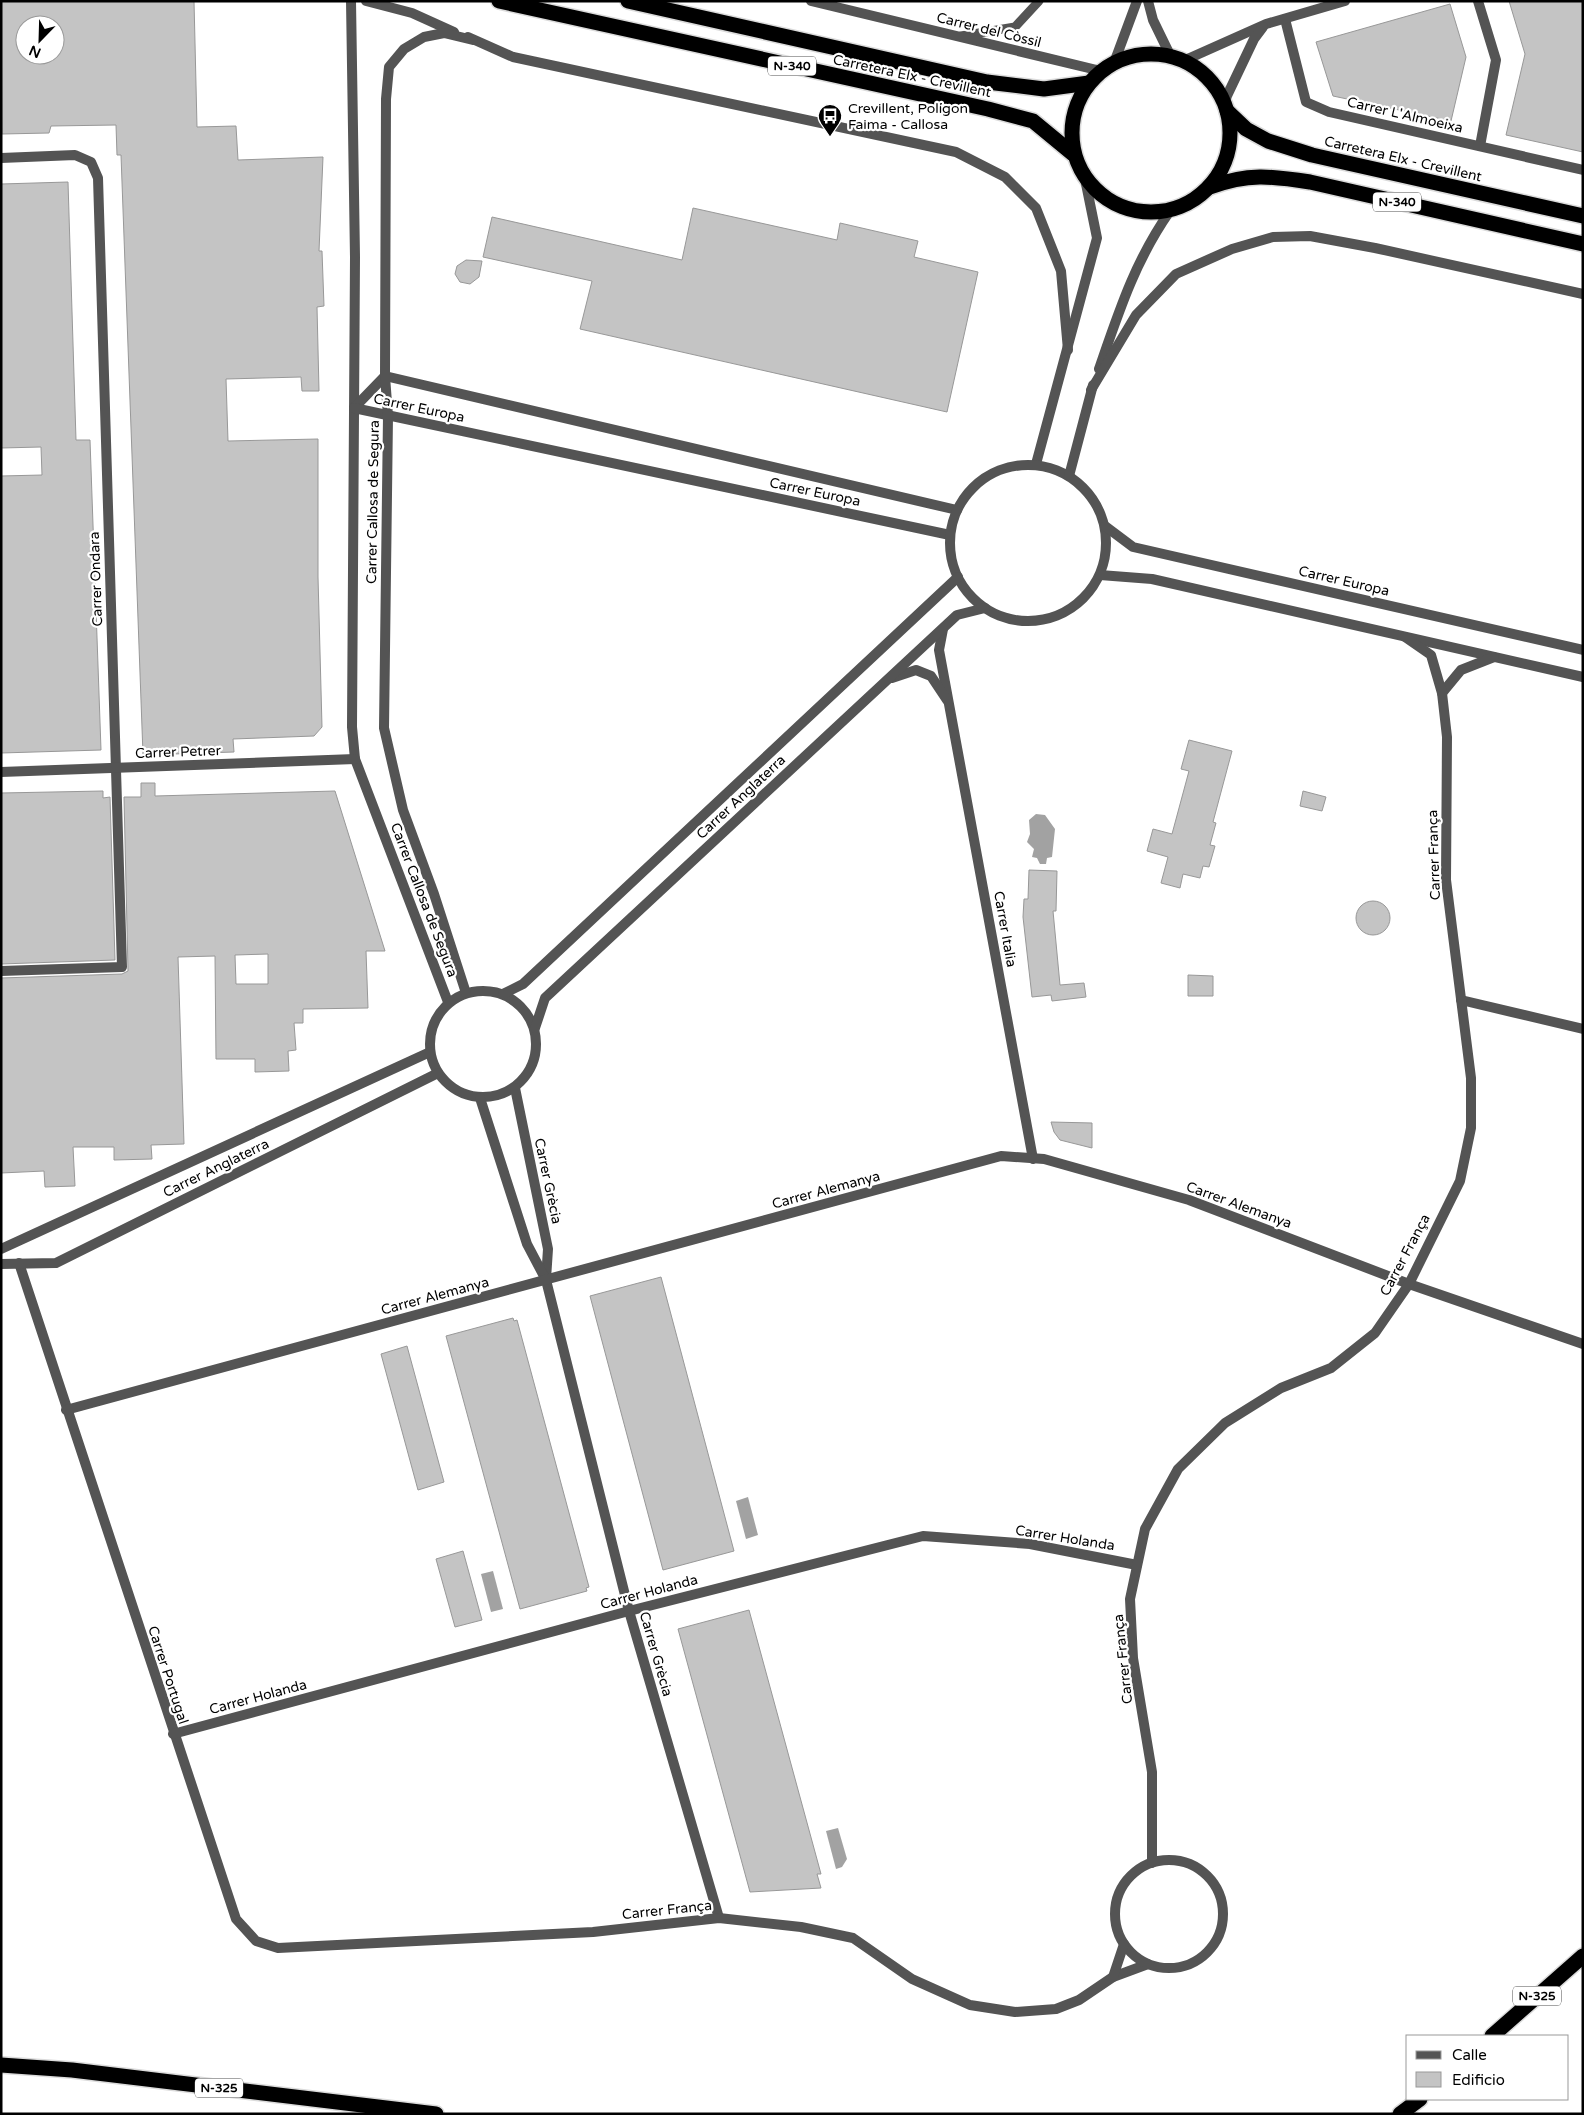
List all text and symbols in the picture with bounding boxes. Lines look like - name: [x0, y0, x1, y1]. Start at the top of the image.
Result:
- street label: Carrer del Còssil: [935, 9, 1043, 51]
- north arrow: [15, 15, 65, 65]
- text: N: [27, 41, 44, 62]
- street label: Carretera Elx - Crevillent: [831, 51, 993, 101]
- road number: N-340: [768, 56, 816, 76]
- street label: Carrer L'Almoeixa: [1345, 93, 1465, 137]
- place label: Crevillent, Polígon Faima - Callosa: [848, 100, 968, 133]
- bus stop icon: Crevillent, Polígon Faima - Callosa: [817, 103, 843, 137]
- street label: Carretera Elx - Crevillent: [1323, 133, 1484, 186]
- road number: N-340: [1373, 192, 1421, 212]
- street label: Carrer Europa: [372, 390, 466, 426]
- street label: Carrer Callosa de Segura: [363, 420, 383, 584]
- street label: Carrer Europa: [768, 474, 862, 510]
- street label: Carrer Ondara: [86, 531, 106, 627]
- street label: Carrer Europa: [1297, 562, 1391, 600]
- street label: Carrer Petrer: [135, 742, 222, 762]
- street label: Carrer Anglaterra: [693, 751, 789, 843]
- street label: Carrer França: [1424, 810, 1444, 900]
- street label: Carrer Callosa de Segura: [387, 820, 461, 980]
- street label: Carrer Italia: [990, 890, 1020, 968]
- street label: Carrer Anglaterra: [160, 1135, 272, 1201]
- street label: Carrer Grècia: [531, 1136, 565, 1226]
- street label: Carrer Alemanya: [770, 1167, 882, 1213]
- street label: Carrer Alemanya: [1184, 1178, 1294, 1232]
- street label: Carrer França: [1376, 1211, 1434, 1299]
- street label: Carrer Alemanya: [379, 1273, 491, 1319]
- street label: Carrer Holanda: [1014, 1522, 1116, 1554]
- street label: Carrer Holanda: [598, 1571, 700, 1613]
- street label: Carrer Grècia: [636, 1610, 676, 1698]
- street label: Carrer França: [1110, 1613, 1136, 1705]
- street label: Carrer Portugal: [144, 1624, 192, 1726]
- street label: Carrer Holanda: [207, 1676, 309, 1718]
- street label: Carrer França: [621, 1897, 713, 1923]
- road number: N-325: [1513, 1986, 1561, 2005]
- legend: [1406, 2035, 1569, 2100]
- text: Calle: [1452, 2046, 1487, 2064]
- text: Edificio: [1452, 2071, 1505, 2089]
- road number: N-325: [195, 2078, 243, 2098]

